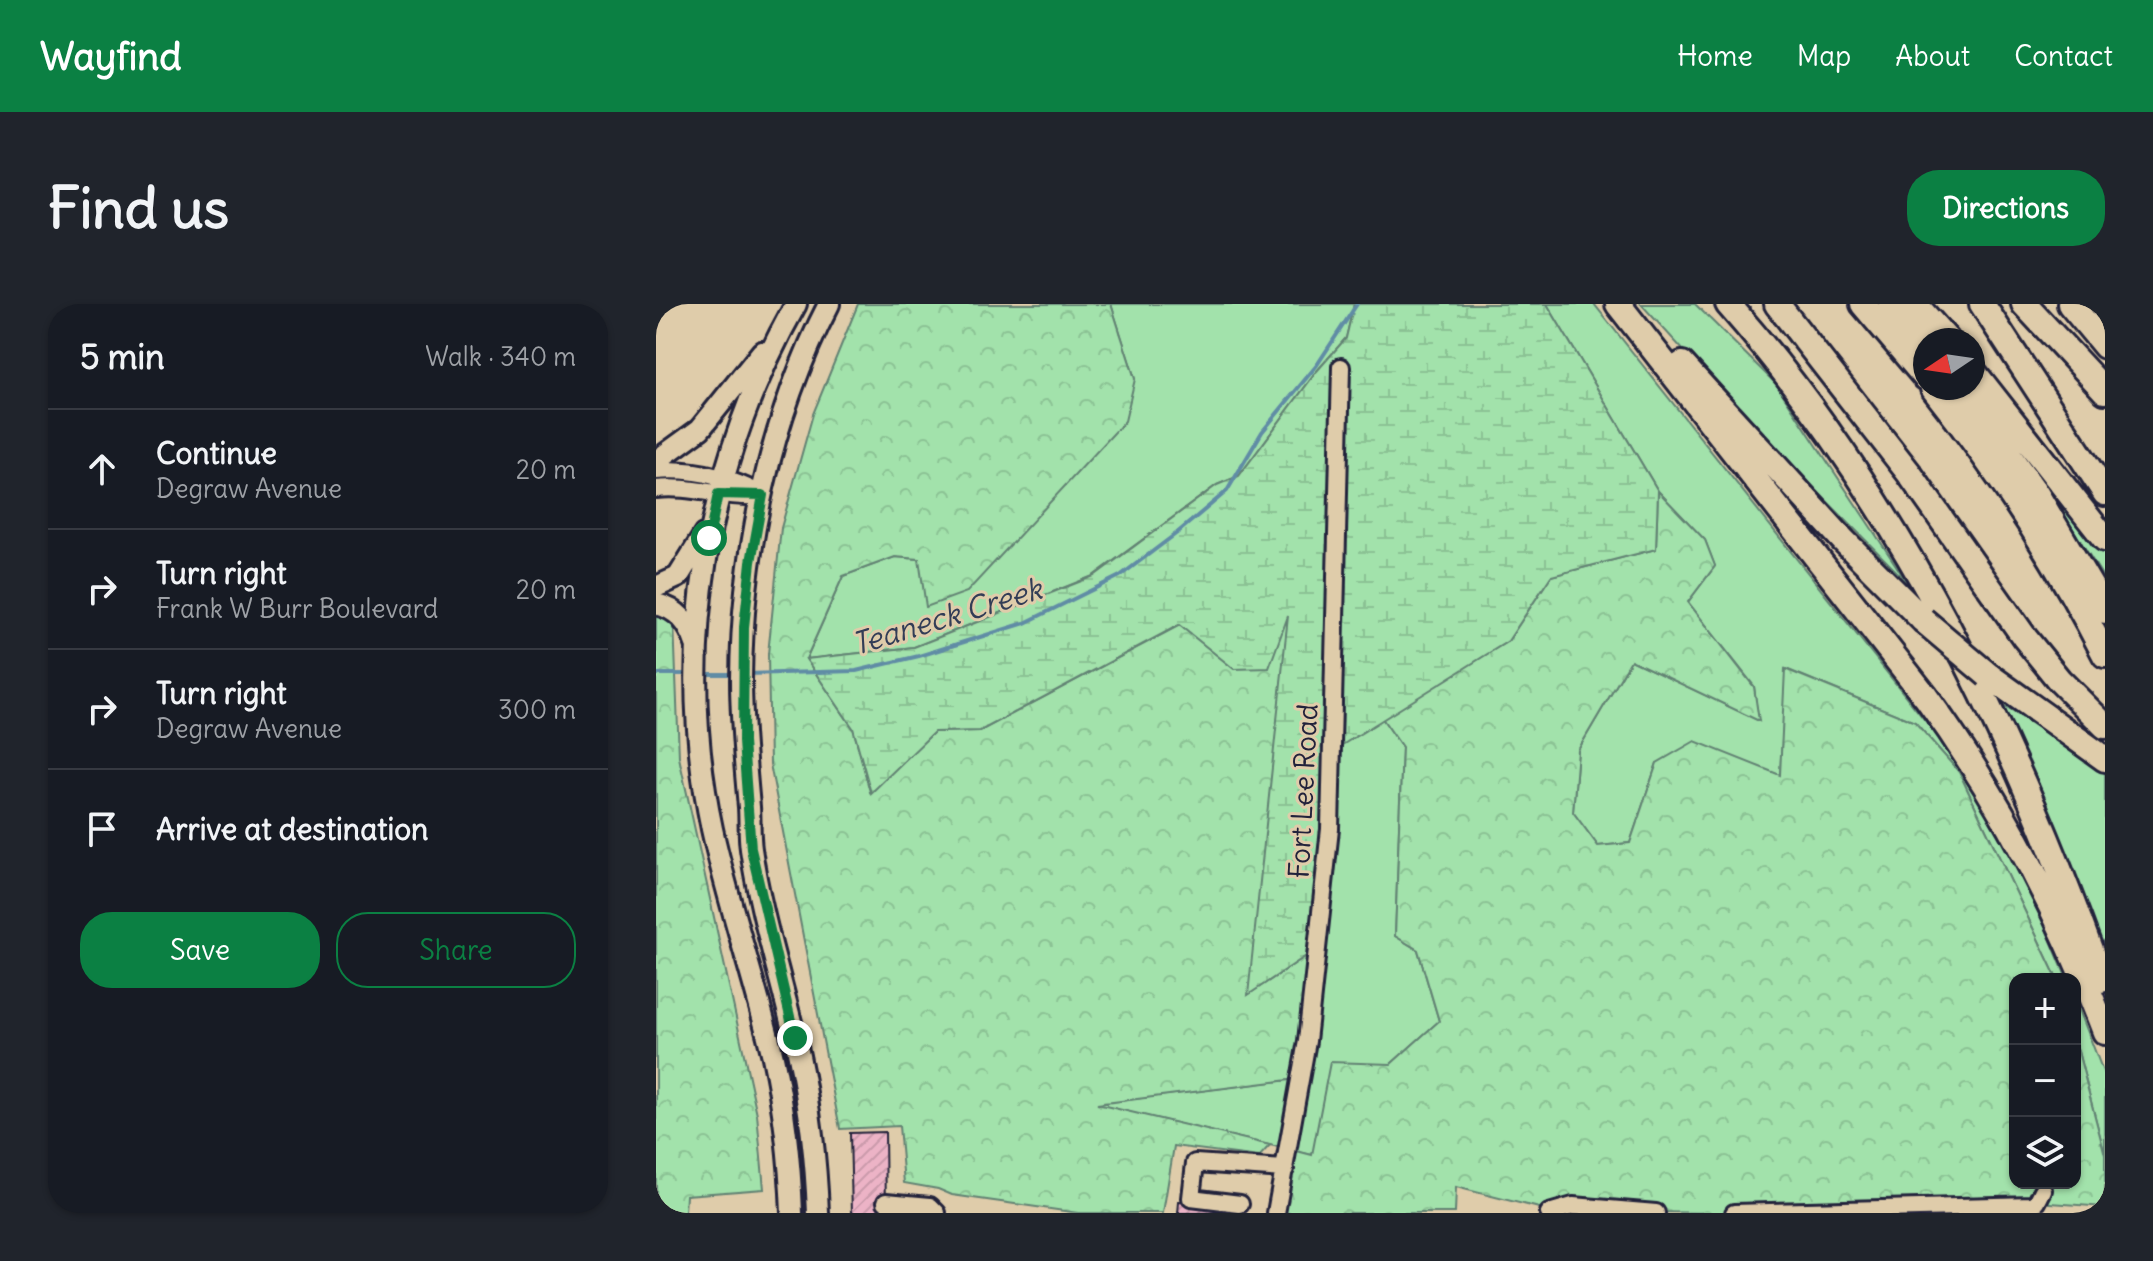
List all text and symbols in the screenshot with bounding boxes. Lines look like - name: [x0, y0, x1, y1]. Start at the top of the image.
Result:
- text: Wayfind: [40, 33, 182, 80]
- text: Home: [1677, 38, 1753, 74]
- text: Map: [1797, 38, 1851, 74]
- text: About: [1895, 38, 1970, 74]
- text: Contact: [2014, 38, 2113, 74]
- button: Directions: [1907, 170, 2105, 246]
- text: Find us: [48, 173, 229, 243]
- north arrow: [1913, 328, 1985, 400]
- text: 5 min: [80, 335, 165, 378]
- text: Walk · 340 m: [425, 340, 576, 373]
- text: Continue: [156, 434, 277, 472]
- icon: ahead: [80, 447, 124, 491]
- text: 20 m: [516, 453, 576, 486]
- text: Degraw Avenue: [156, 472, 342, 505]
- route start: [691, 520, 727, 556]
- text: Turn right: [156, 554, 287, 592]
- icon: right: [80, 567, 124, 611]
- water label: Teaneck Creek: [847, 569, 1048, 663]
- text: 20 m: [516, 573, 576, 606]
- text: Frank W Burr Boulevard: [156, 592, 438, 625]
- text: Turn right: [156, 674, 287, 712]
- icon: right: [80, 687, 124, 731]
- text: 300 m: [498, 693, 576, 726]
- street label: Fort Lee Road: [1280, 703, 1326, 879]
- text: Degraw Avenue: [156, 712, 342, 745]
- icon: arrive: [80, 807, 124, 851]
- text: Arrive at destination: [156, 810, 428, 848]
- button: Save: [80, 912, 320, 988]
- button: Share: [336, 912, 576, 988]
- map controls: [2009, 973, 2081, 1189]
- button: +: [2009, 973, 2081, 1045]
- route end: [777, 1020, 813, 1056]
- button: −: [2009, 1045, 2081, 1117]
- button: layers: [2009, 1117, 2081, 1189]

